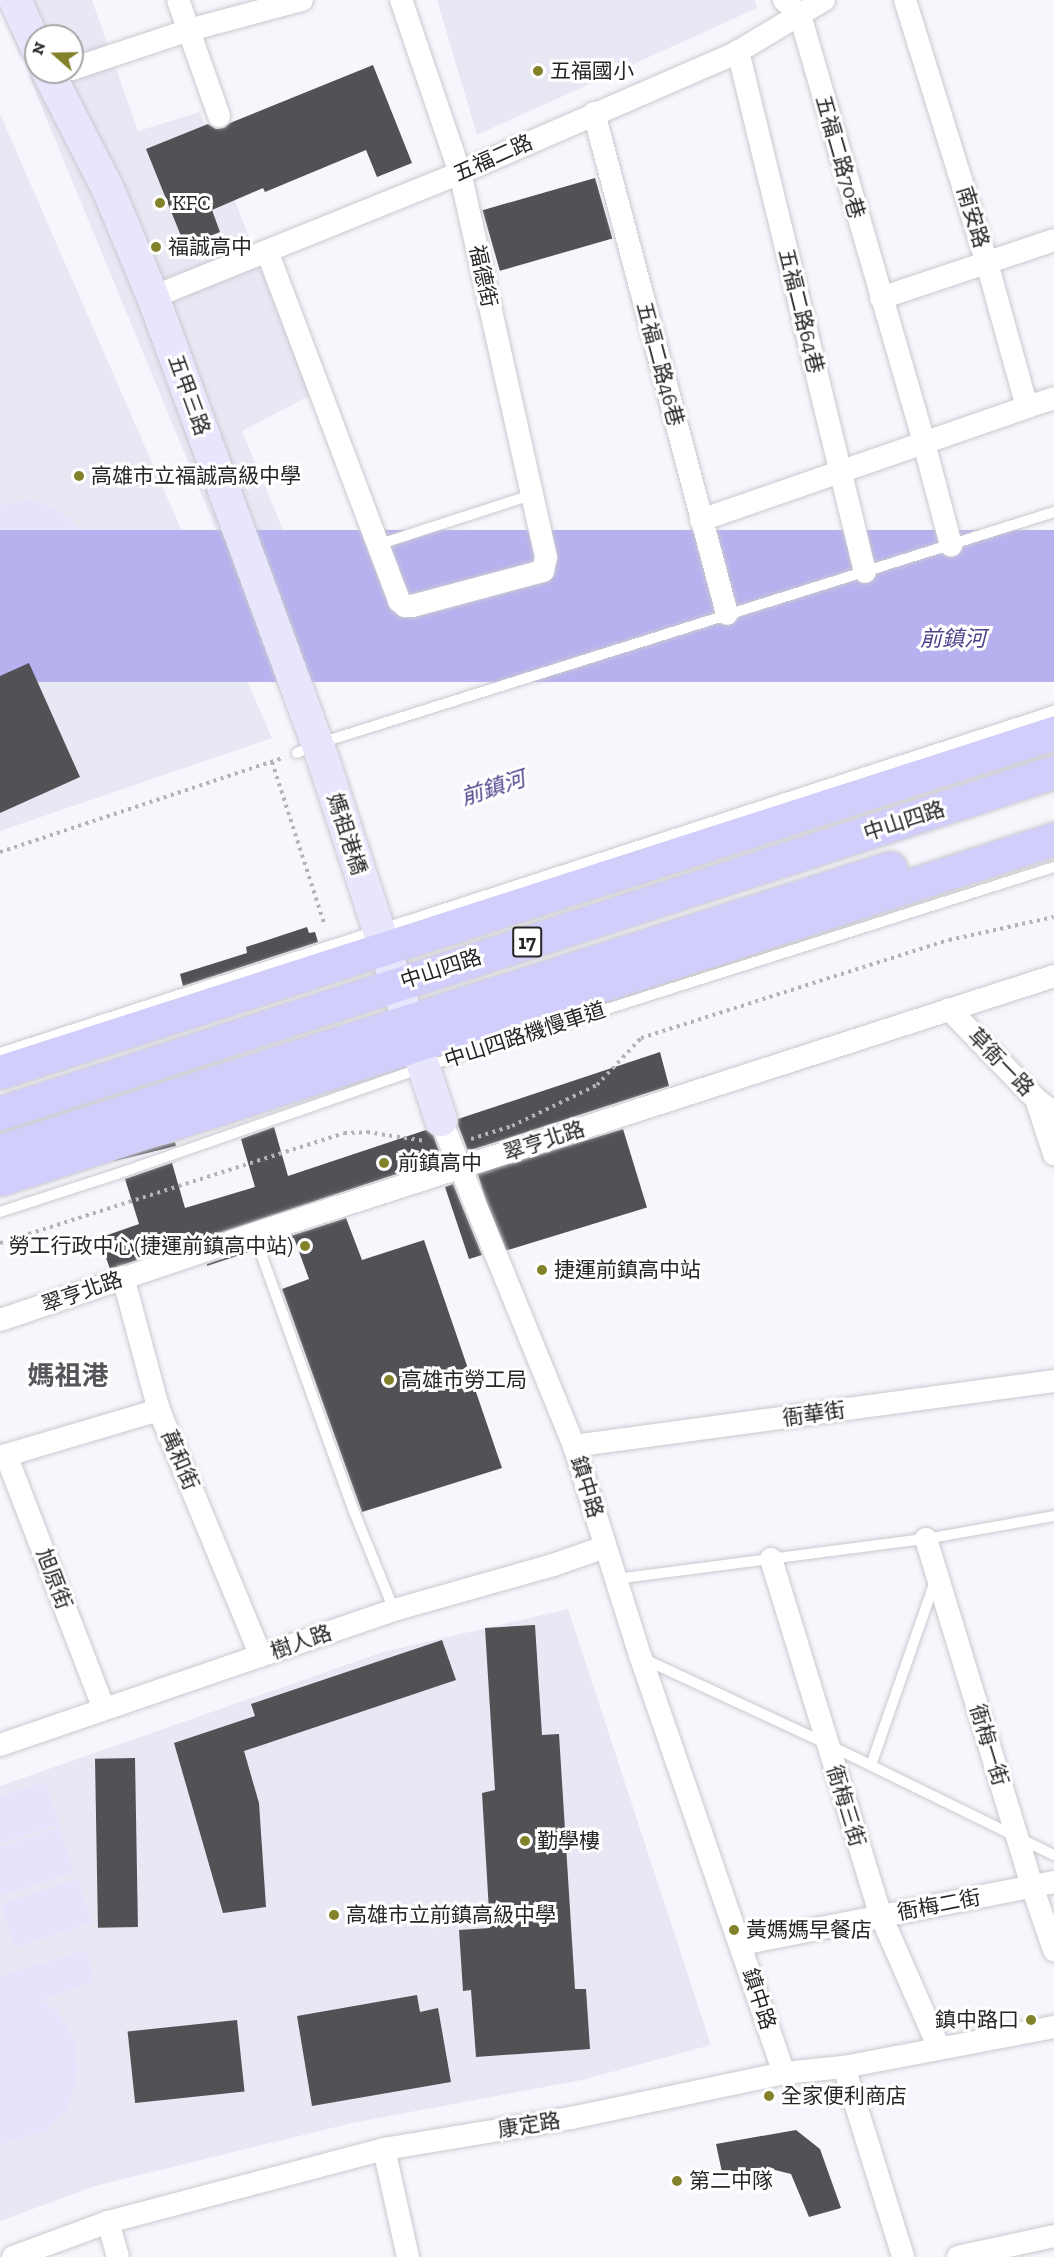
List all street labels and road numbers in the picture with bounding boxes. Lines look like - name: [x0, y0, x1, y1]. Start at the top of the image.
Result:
- street label: 五福二路70巷: [810, 92, 870, 222]
- street label: 五福二路: [450, 129, 536, 187]
- street label: 南安路: [952, 183, 994, 251]
- street label: 福德街: [464, 243, 502, 309]
- street label: 五福二路64巷: [773, 246, 829, 376]
- street label: 五福二路46巷: [631, 299, 689, 429]
- street label: 五甲三路: [163, 351, 215, 439]
- street label: 媽祖港橋: [322, 790, 372, 878]
- street label: 中山四路: [860, 796, 948, 846]
- road number: 17: [512, 925, 542, 959]
- street label: 中山四路: [397, 944, 485, 994]
- street label: 中山四路機慢車道: [441, 997, 609, 1073]
- street label: 草衙一路: [963, 1023, 1039, 1101]
- street label: 翠亨北路: [500, 1116, 588, 1166]
- street label: 翠亨北路: [38, 1266, 126, 1318]
- street label: 衙華街: [781, 1397, 847, 1431]
- street label: 萬和街: [156, 1426, 204, 1494]
- street label: 鎮中路: [566, 1453, 608, 1521]
- street label: 旭原街: [31, 1545, 77, 1613]
- street label: 樹人路: [267, 1620, 335, 1664]
- street label: 衙梅一街: [965, 1701, 1013, 1789]
- street label: 衙梅三街: [822, 1762, 870, 1850]
- street label: 衙梅二街: [895, 1885, 983, 1925]
- street label: 鎮中路: [737, 1965, 781, 2033]
- street label: 康定路: [496, 2108, 562, 2142]

